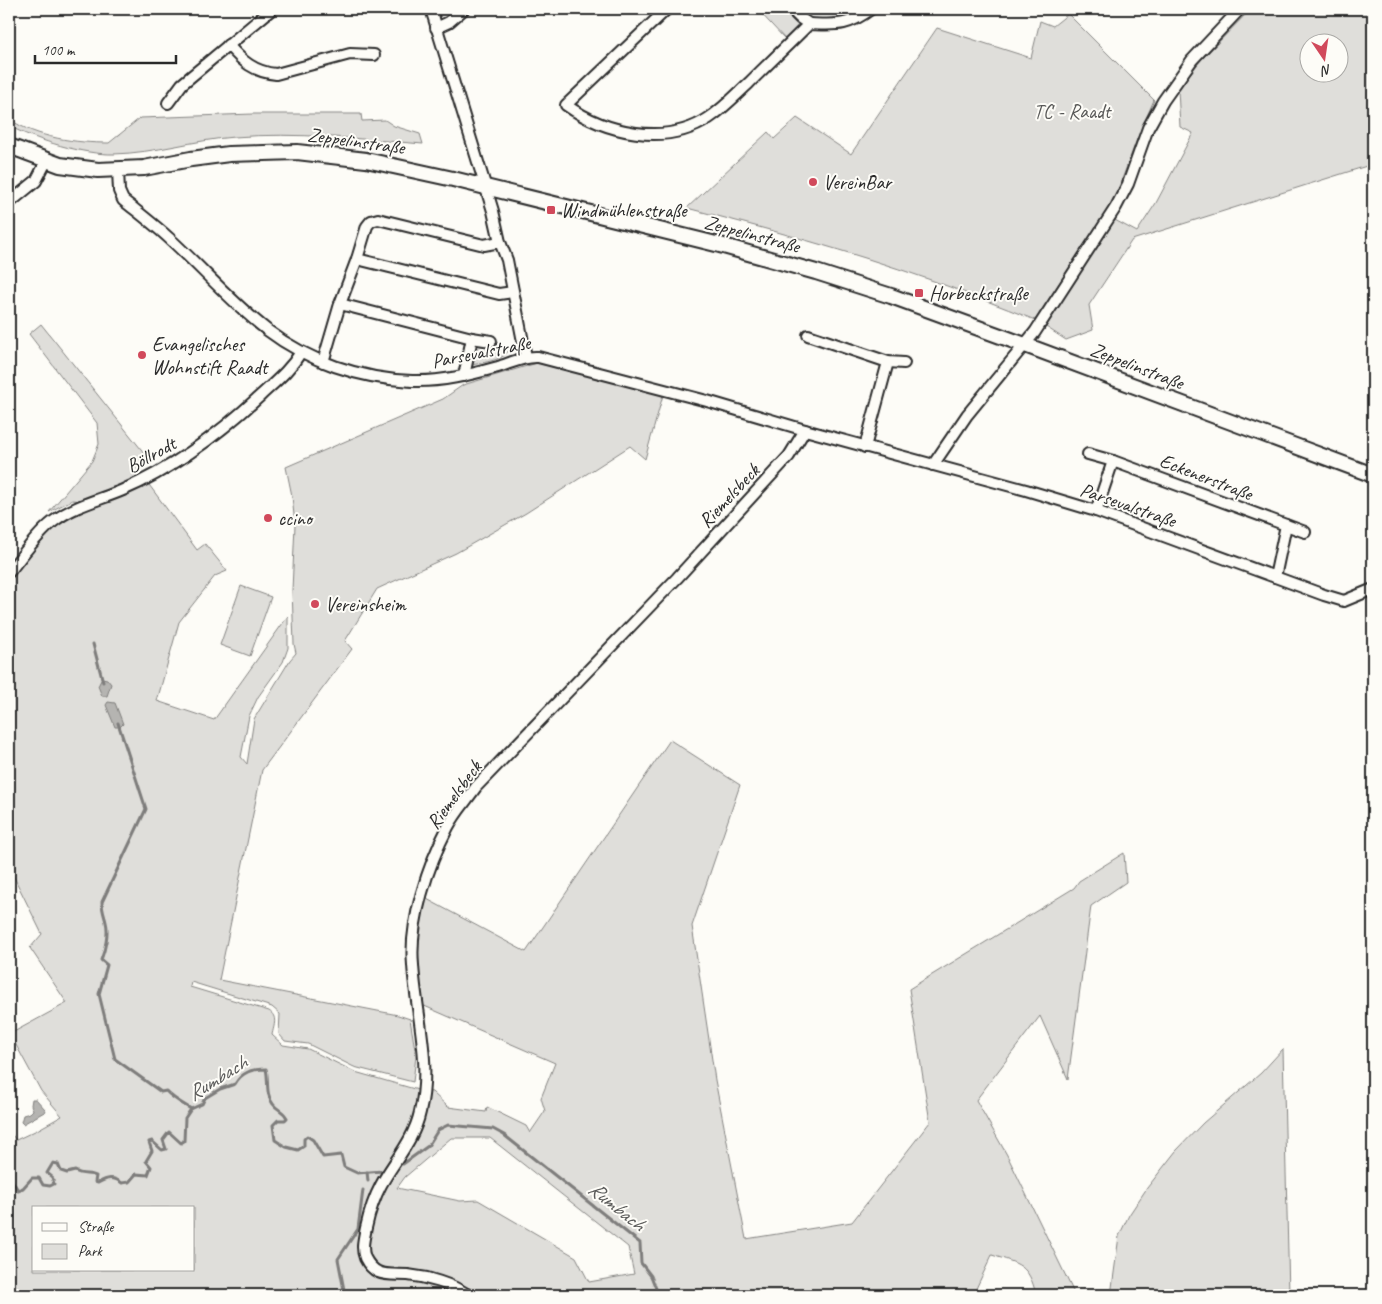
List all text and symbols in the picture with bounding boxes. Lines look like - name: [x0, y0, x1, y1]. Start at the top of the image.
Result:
- scale bar: [35, 32, 176, 64]
- north arrow: [1300, 32, 1350, 82]
- text: 100 m: [42, 41, 76, 60]
- text: N: [1318, 61, 1333, 80]
- park label: TC - Raadt: [1034, 99, 1113, 124]
- street label: Zeppelinstraße: [306, 122, 408, 160]
- place label: VereinBar: [823, 170, 893, 195]
- marker: VereinBar: [807, 176, 819, 188]
- place label: Windmühlenstraße: [561, 198, 688, 223]
- marker: Windmühlenstraße: [545, 204, 557, 216]
- street label: Zeppelinstraße: [702, 209, 804, 259]
- place label: Horbeckstraße: [929, 281, 1029, 306]
- marker: Horbeckstraße: [913, 287, 925, 299]
- street label: Parsevalstraße: [430, 330, 534, 374]
- place label: Evangelisches Wohnstift Raadt: [152, 332, 270, 380]
- street label: Zeppelinstraße: [1087, 337, 1188, 396]
- marker: Evangelisches Wohnstift Raadt: [136, 349, 148, 361]
- street label: Böllrodt: [122, 430, 182, 479]
- street label: Eckenerstraße: [1156, 448, 1257, 507]
- street label: Riemelsbeck: [693, 458, 766, 533]
- street label: Parsevalstraße: [1077, 477, 1181, 534]
- place label: ccino: [278, 506, 314, 531]
- marker: ccino: [262, 512, 274, 524]
- place label: Vereinsheim: [325, 592, 407, 617]
- marker: Vereinsheim: [309, 598, 321, 610]
- street label: Riemelsbeck: [421, 755, 488, 834]
- water label: Rumbach: [182, 1048, 253, 1106]
- water label: Rumbach: [583, 1175, 652, 1238]
- legend: [32, 1206, 195, 1272]
- text: Straße: [78, 1218, 114, 1237]
- text: Park: [78, 1242, 103, 1261]

